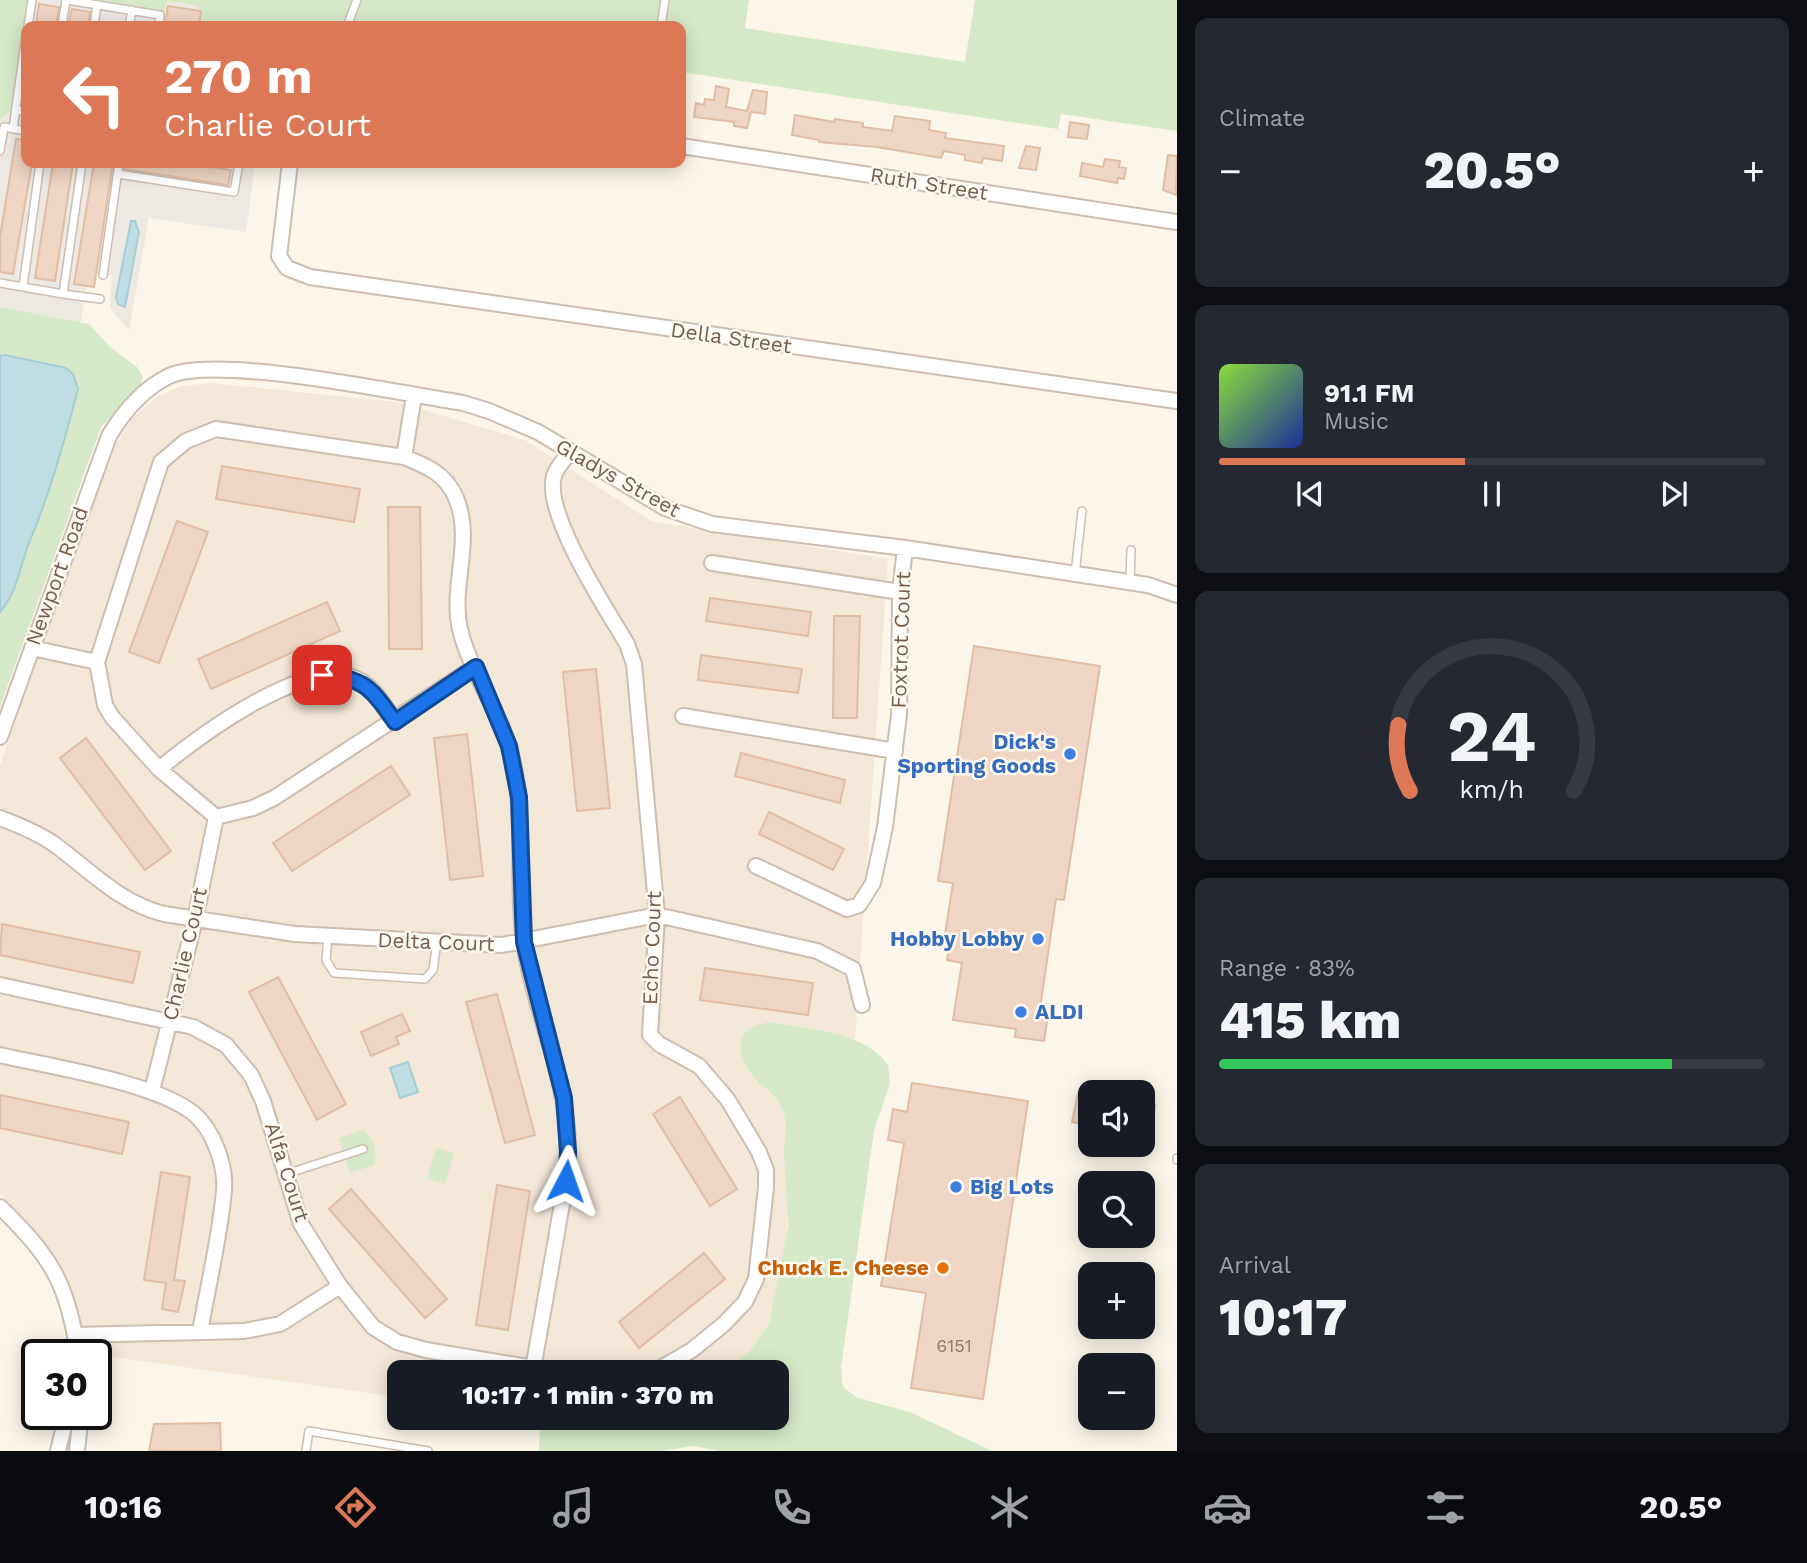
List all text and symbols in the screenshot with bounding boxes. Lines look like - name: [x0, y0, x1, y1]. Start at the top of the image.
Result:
- text: 270 m: [164, 47, 313, 105]
- icon: left: [49, 49, 140, 140]
- text: Climate: [1219, 105, 1305, 132]
- text: Charlie Court: [164, 106, 371, 144]
- text: 20.5°: [1423, 140, 1561, 201]
- text: −: [1219, 149, 1242, 193]
- text: +: [1742, 149, 1765, 193]
- street label: Ruth Street: [868, 162, 990, 205]
- street label: Della Street: [669, 317, 793, 358]
- text: 91.1 FM: [1324, 378, 1414, 408]
- text: Music: [1324, 408, 1389, 435]
- street label: Gladys Street: [552, 433, 685, 522]
- icon: previous: [1291, 475, 1329, 513]
- icon: pause: [1473, 475, 1511, 513]
- icon: next: [1655, 475, 1693, 513]
- street label: Newport Road: [20, 503, 93, 649]
- street label: Foxtrot Court: [886, 571, 915, 709]
- pin: [292, 645, 352, 705]
- icon: arrive: [303, 656, 341, 694]
- text: 24: [1447, 694, 1537, 780]
- place label: Dick's Sporting Goods: [897, 729, 1056, 778]
- marker: Dick's Sporting Goods: [1062, 746, 1078, 762]
- text: km/h: [1460, 775, 1524, 804]
- street label: Charlie Court: [157, 885, 212, 1023]
- street label: Echo Court: [637, 890, 666, 1005]
- place label: Hobby Lobby: [890, 926, 1024, 951]
- street label: Delta Court: [377, 927, 495, 956]
- marker: Hobby Lobby: [1030, 931, 1046, 947]
- text: Range · 83%: [1219, 955, 1355, 982]
- text: 415 km: [1219, 990, 1401, 1051]
- place label: ALDI: [1035, 999, 1084, 1024]
- marker: ALDI: [1013, 1004, 1029, 1020]
- map controls: [1078, 1080, 1155, 1430]
- button: sound: [1078, 1080, 1155, 1157]
- street label: Alfa Court: [260, 1119, 315, 1225]
- position arrow: [529, 1144, 603, 1218]
- button: search: [1078, 1171, 1155, 1248]
- place label: Big Lots: [970, 1174, 1054, 1199]
- marker: Big Lots: [948, 1179, 964, 1195]
- text: Arrival: [1219, 1252, 1291, 1279]
- place label: Chuck E. Cheese: [758, 1255, 929, 1280]
- marker: Chuck E. Cheese: [935, 1260, 951, 1276]
- button: +: [1078, 1262, 1155, 1339]
- text: 10:17: [1219, 1287, 1348, 1348]
- house number: 6151: [936, 1335, 972, 1356]
- speed limit sign: 30: [21, 1339, 112, 1430]
- button: −: [1078, 1353, 1155, 1430]
- text: 10:17 · 1 min · 370 m: [462, 1380, 714, 1410]
- icon: directions: [331, 1483, 380, 1532]
- icon: music: [549, 1483, 598, 1532]
- icon: phone: [767, 1483, 816, 1532]
- icon: climate: [985, 1483, 1034, 1532]
- icon: car: [1203, 1483, 1252, 1532]
- icon: filters: [1421, 1483, 1470, 1532]
- text: 10:16: [85, 1488, 162, 1526]
- text: 20.5°: [1639, 1488, 1722, 1526]

